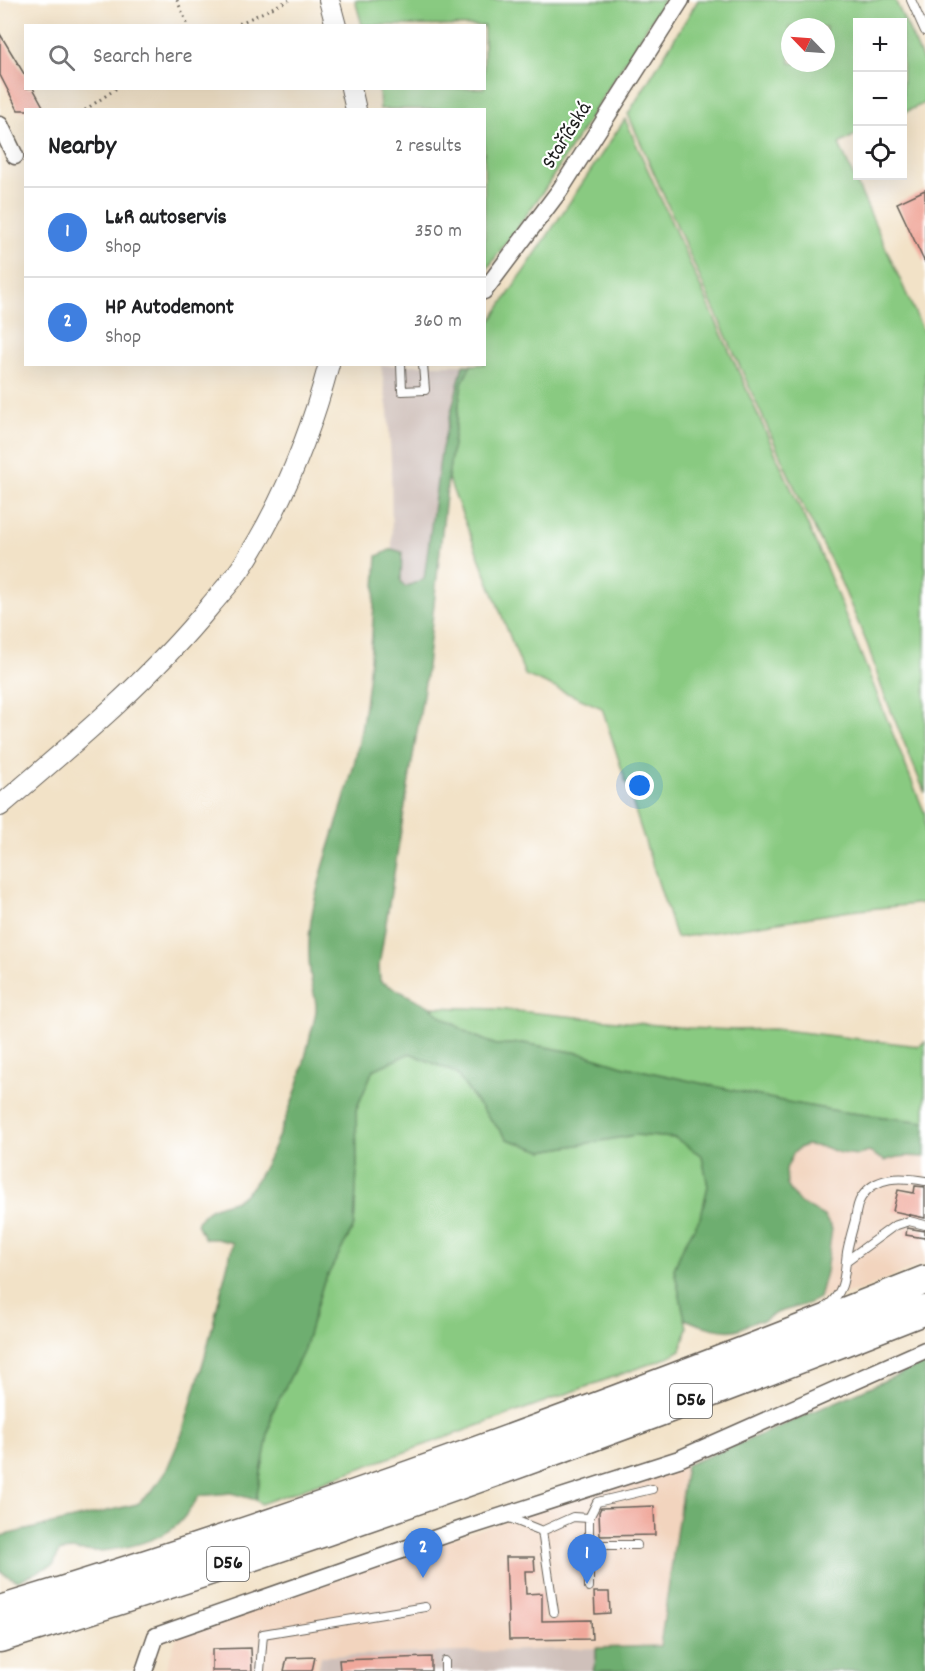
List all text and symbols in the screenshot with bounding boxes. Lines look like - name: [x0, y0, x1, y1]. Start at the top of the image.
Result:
- north arrow: [781, 18, 835, 72]
- map controls: [853, 18, 907, 180]
- button: +: [853, 18, 907, 72]
- search box: [24, 24, 486, 90]
- icon: search: [45, 41, 78, 74]
- text: Search here: [93, 42, 192, 73]
- button: −: [853, 72, 907, 126]
- street label: Staříčská: [535, 96, 601, 176]
- button: locate: [853, 126, 907, 180]
- text: Nearby: [48, 129, 116, 166]
- text: 2 results: [395, 133, 462, 161]
- text: L&R autoservis: [105, 203, 227, 234]
- text: 1: [65, 218, 70, 246]
- text: 350 m: [415, 218, 462, 246]
- text: Shop: [105, 234, 141, 262]
- text: HP Autodemont: [105, 293, 234, 324]
- text: 2: [63, 308, 72, 336]
- text: 360 m: [414, 308, 462, 336]
- text: Shop: [105, 324, 141, 352]
- your location: [625, 771, 654, 800]
- road number: D56: [670, 1384, 712, 1418]
- pin: 2: [404, 1528, 442, 1578]
- pin: 1: [568, 1534, 606, 1584]
- road number: D56: [207, 1547, 249, 1581]

